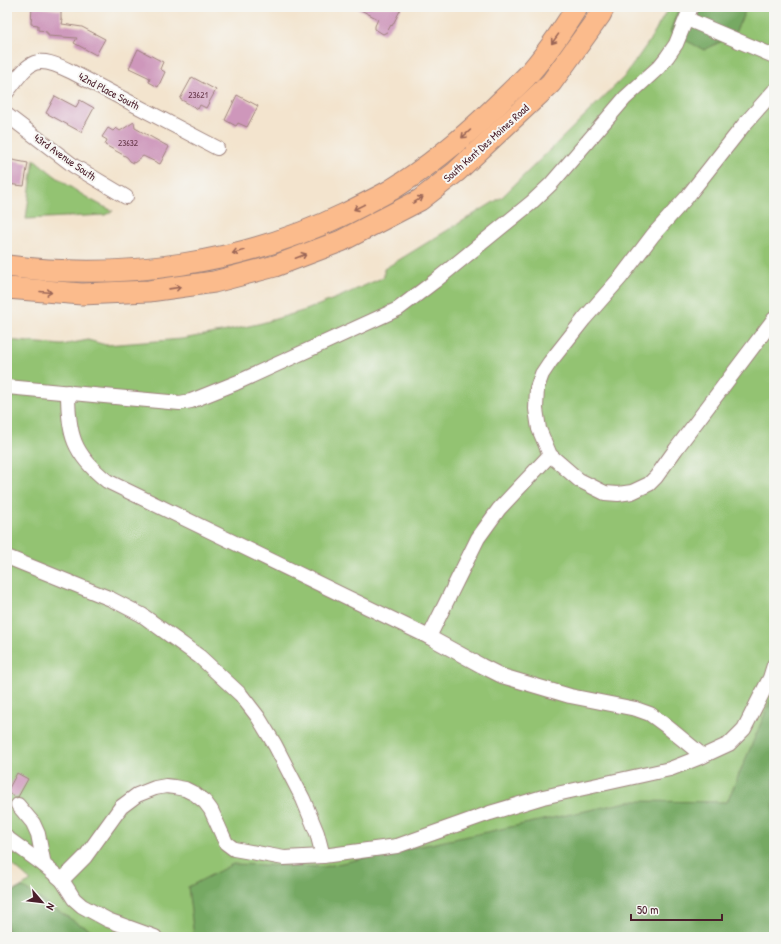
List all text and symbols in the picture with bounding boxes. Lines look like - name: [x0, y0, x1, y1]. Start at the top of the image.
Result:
- one-way arrow: [551, 34, 559, 45]
- street label: 42nd Place South: [76, 69, 142, 113]
- house number: 23621: [188, 89, 208, 101]
- street label: South Kent Des Moines Road: [440, 100, 532, 185]
- one-way arrow: [461, 129, 472, 138]
- street label: 43rd Avenue South: [31, 130, 99, 184]
- house number: 23632: [118, 137, 139, 149]
- one-way arrow: [412, 196, 424, 204]
- one-way arrow: [354, 204, 366, 211]
- one-way arrow: [232, 249, 245, 257]
- one-way arrow: [295, 252, 307, 260]
- one-way arrow: [168, 284, 181, 292]
- one-way arrow: [39, 288, 52, 295]
- north arrow: [22, 882, 62, 922]
- scale bar: [631, 896, 722, 922]
- text: N: [43, 901, 58, 913]
- text: 50 m: [637, 901, 658, 918]

